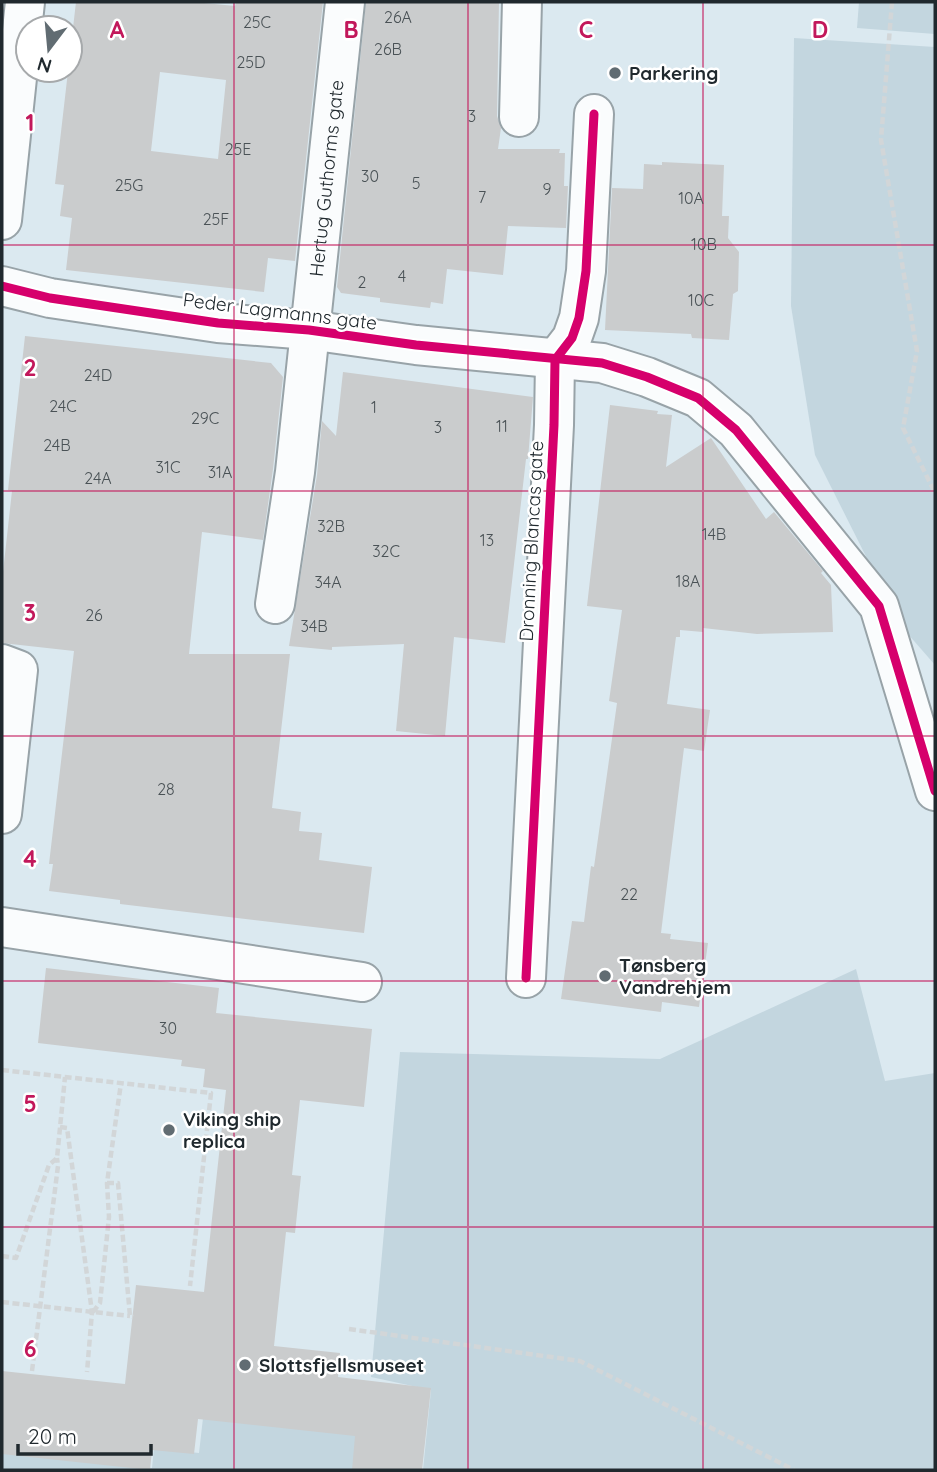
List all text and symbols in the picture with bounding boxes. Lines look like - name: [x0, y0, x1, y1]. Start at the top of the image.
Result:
- house number: 26A: [384, 7, 412, 27]
- house number: 25C: [243, 12, 271, 32]
- north arrow: [14, 14, 84, 84]
- text: A: [110, 15, 125, 44]
- text: B: [343, 15, 359, 44]
- text: C: [579, 15, 593, 44]
- text: D: [812, 15, 828, 44]
- house number: 26B: [374, 39, 402, 59]
- text: N: [34, 52, 54, 79]
- house number: 25D: [236, 52, 266, 72]
- place label: Parkering: [629, 61, 718, 85]
- marker: Parkering: [607, 65, 623, 81]
- street label: Hertug Guthorms gate: [304, 79, 349, 278]
- house number: 3: [468, 106, 476, 126]
- text: 1: [26, 108, 34, 137]
- house number: 25E: [225, 139, 251, 159]
- house number: 30: [361, 166, 379, 186]
- house number: 5: [412, 173, 420, 193]
- house number: 25G: [115, 175, 143, 195]
- house number: 9: [543, 179, 552, 199]
- house number: 7: [478, 187, 486, 207]
- house number: 10A: [678, 188, 704, 208]
- house number: 25F: [203, 209, 229, 229]
- house number: 10B: [691, 234, 717, 254]
- house number: 4: [398, 266, 406, 286]
- house number: 2: [358, 272, 367, 292]
- street label: Peder Lagmanns gate: [182, 287, 378, 335]
- house number: 10C: [688, 290, 714, 310]
- text: 2: [23, 353, 37, 382]
- house number: 24D: [84, 365, 112, 385]
- house number: 24C: [49, 396, 77, 416]
- house number: 1: [371, 397, 377, 417]
- house number: 29C: [191, 408, 219, 428]
- house number: 11: [496, 416, 508, 436]
- house number: 3: [434, 417, 442, 437]
- house number: 24B: [43, 435, 71, 455]
- street label: Dronning Blancas gate: [514, 440, 548, 642]
- house number: 31C: [156, 457, 180, 477]
- house number: 31A: [208, 462, 232, 482]
- house number: 24A: [84, 468, 112, 488]
- house number: 32B: [317, 516, 345, 536]
- house number: 14B: [702, 524, 726, 544]
- house number: 13: [480, 530, 494, 550]
- house number: 32C: [372, 541, 400, 561]
- house number: 18A: [676, 571, 700, 591]
- house number: 34A: [314, 572, 342, 592]
- text: 3: [24, 598, 36, 627]
- house number: 26: [85, 605, 103, 625]
- house number: 34B: [300, 616, 328, 636]
- house number: 28: [157, 779, 175, 799]
- text: 4: [23, 844, 37, 873]
- house number: 22: [620, 884, 638, 904]
- place label: Tønsberg Vandrehjem: [619, 953, 731, 999]
- marker: Tønsberg Vandrehjem: [597, 968, 613, 984]
- house number: 30: [159, 1018, 177, 1038]
- text: 5: [23, 1089, 37, 1118]
- place label: Viking ship replica: [183, 1107, 281, 1153]
- marker: Viking ship replica: [161, 1122, 177, 1138]
- text: 6: [24, 1334, 36, 1363]
- place label: Slottsfjellsmuseet: [259, 1353, 424, 1377]
- marker: Slottsfjellsmuseet: [237, 1357, 253, 1373]
- scale bar: [18, 1412, 150, 1456]
- text: 20 m: [28, 1423, 77, 1449]

